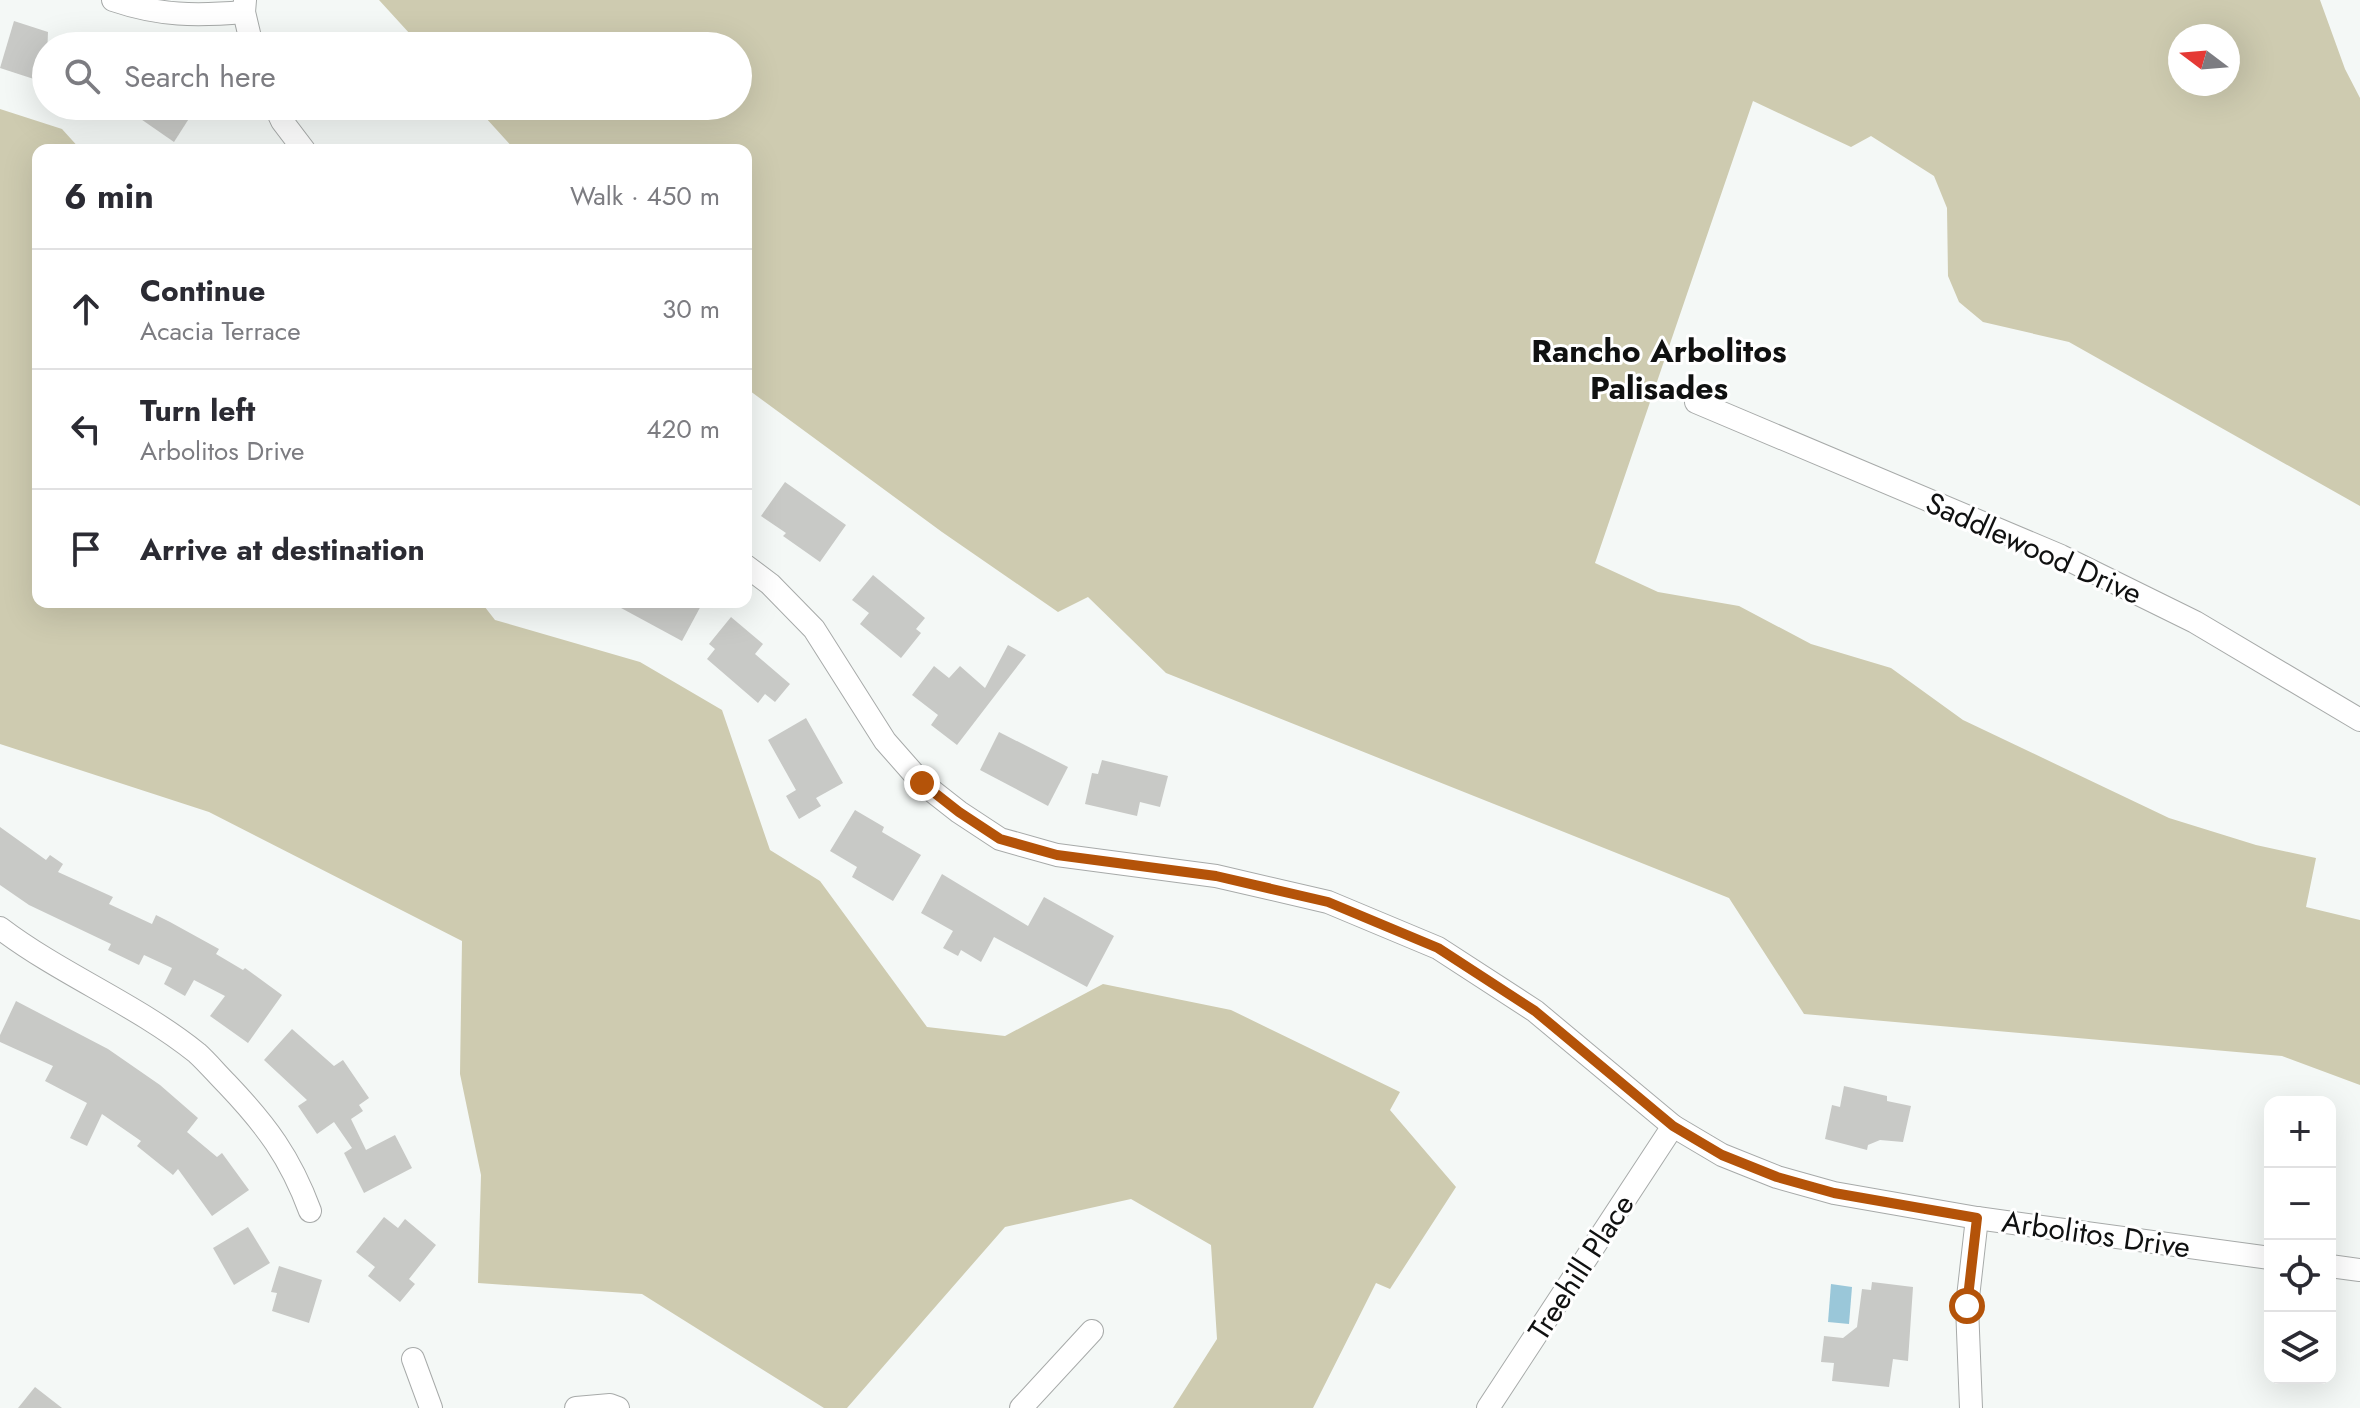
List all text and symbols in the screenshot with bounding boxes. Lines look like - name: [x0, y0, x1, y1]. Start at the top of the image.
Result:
- north arrow: [2168, 24, 2240, 96]
- search box: [32, 32, 752, 120]
- icon: search: [60, 54, 104, 98]
- text: Search here: [124, 55, 276, 98]
- text: 6 min: [64, 172, 154, 221]
- text: Walk · 450 m: [570, 177, 720, 215]
- text: Continue: [140, 269, 266, 312]
- icon: ahead: [64, 287, 108, 331]
- text: 30 m: [662, 290, 720, 328]
- text: Acacia Terrace: [140, 312, 301, 350]
- district label: Rancho Arbolitos Palisades: [1531, 328, 1787, 411]
- text: Turn left: [140, 389, 255, 432]
- icon: left: [64, 407, 108, 451]
- text: 420 m: [646, 410, 720, 448]
- text: Arbolitos Drive: [140, 432, 304, 470]
- street label: Saddlewood Drive: [1919, 481, 2149, 615]
- icon: arrive: [64, 527, 108, 571]
- text: Arrive at destination: [140, 528, 425, 571]
- route end: [904, 765, 940, 801]
- map controls: [2264, 1096, 2336, 1384]
- button: +: [2264, 1096, 2336, 1168]
- button: −: [2264, 1168, 2336, 1240]
- street label: Treehill Place: [1518, 1186, 1644, 1348]
- street label: Arbolitos Drive: [1999, 1200, 2193, 1268]
- button: locate: [2264, 1240, 2336, 1312]
- route start: [1949, 1288, 1985, 1324]
- button: layers: [2264, 1312, 2336, 1384]

